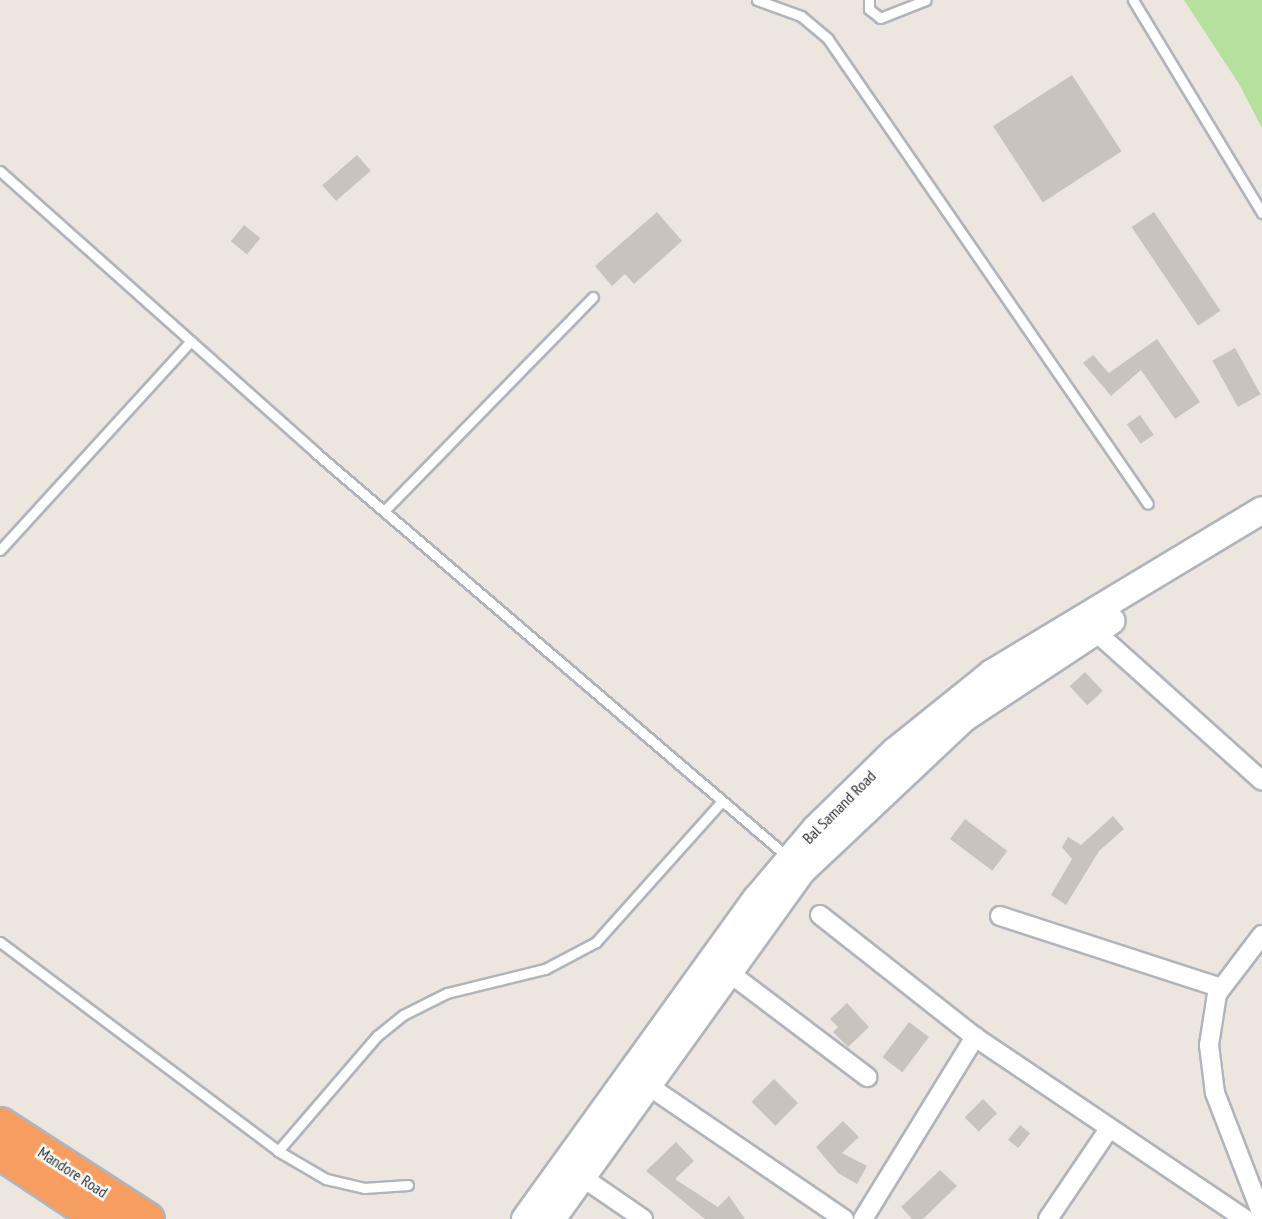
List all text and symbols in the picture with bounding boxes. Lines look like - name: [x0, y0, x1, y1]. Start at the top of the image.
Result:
- street label: Bal Samand Road: [798, 766, 880, 848]
- street label: Mandore Road: [35, 1142, 111, 1202]

